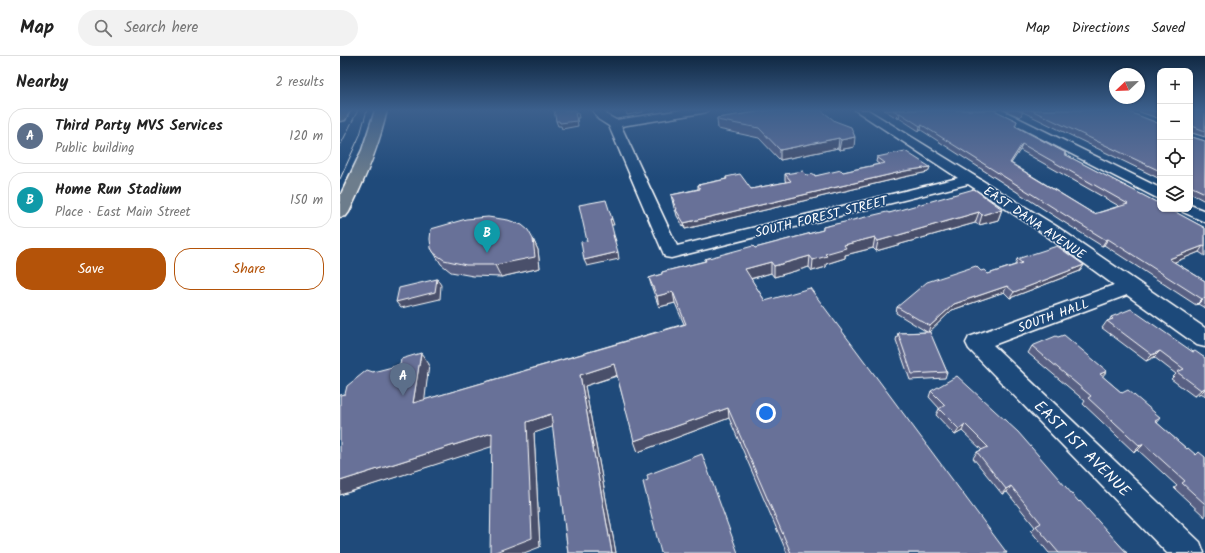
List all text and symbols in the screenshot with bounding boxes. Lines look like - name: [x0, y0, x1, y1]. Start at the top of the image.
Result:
- search box: [78, 10, 358, 46]
- text: Map: [20, 13, 54, 43]
- text: Search here: [124, 16, 198, 40]
- icon: search: [92, 17, 114, 39]
- text: Map: [1025, 17, 1050, 39]
- text: Directions: [1072, 17, 1130, 39]
- text: Saved: [1152, 17, 1185, 39]
- north arrow: [1109, 68, 1145, 104]
- map controls: [1157, 68, 1193, 212]
- button: +: [1157, 68, 1193, 104]
- text: Nearby: [16, 69, 68, 96]
- text: 2 results: [276, 72, 324, 93]
- button: −: [1157, 104, 1193, 140]
- text: Third Party MVS Services: [55, 114, 223, 138]
- text: A: [26, 126, 34, 147]
- text: 120 m: [289, 126, 323, 147]
- text: Public building: [55, 138, 134, 159]
- button: locate: [1157, 140, 1193, 176]
- button: layers: [1157, 176, 1193, 212]
- text: Home Run Stadium: [55, 178, 182, 202]
- street label: EAST DANA AVENUE: [979, 181, 1090, 266]
- text: B: [26, 190, 34, 211]
- text: 150 m: [290, 190, 323, 211]
- street label: SOUTH FOREST STREET: [753, 191, 891, 244]
- text: Place · East Main Street: [55, 202, 191, 223]
- pin: B: [474, 220, 500, 253]
- button: Save: [16, 248, 166, 290]
- button: Share: [174, 248, 324, 290]
- street label: SOUTH HALL: [1015, 294, 1092, 339]
- pin: A: [390, 363, 416, 396]
- street label: EAST 1ST AVENUE: [1028, 395, 1137, 504]
- your location: [756, 403, 776, 423]

